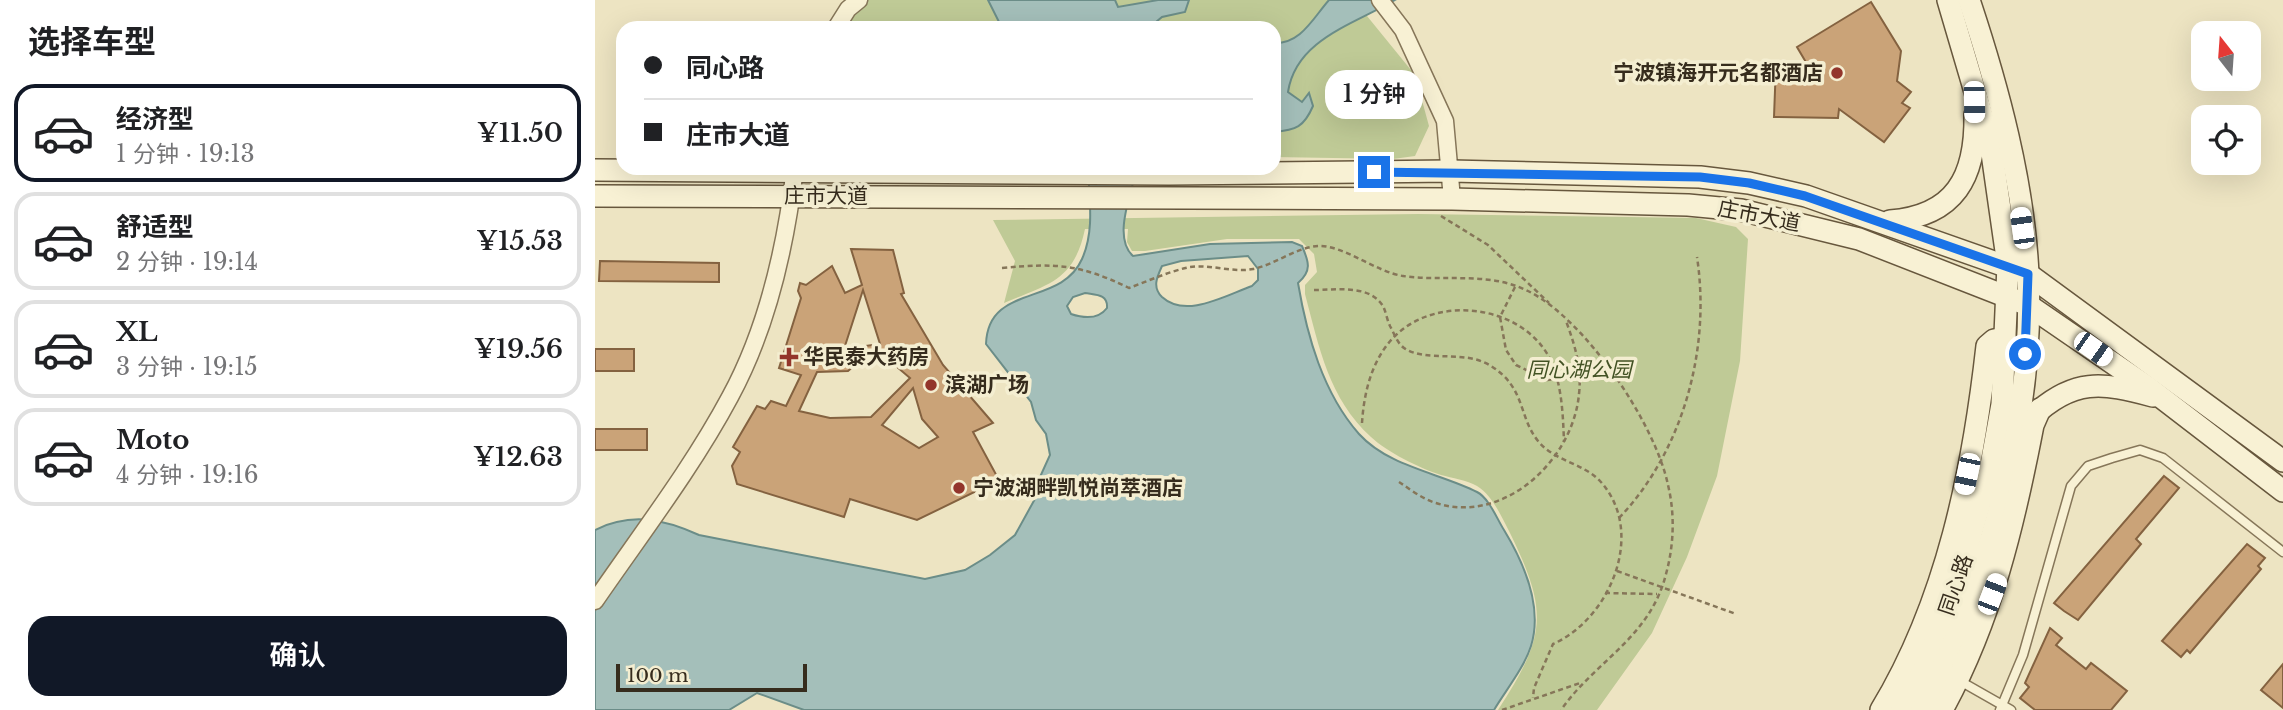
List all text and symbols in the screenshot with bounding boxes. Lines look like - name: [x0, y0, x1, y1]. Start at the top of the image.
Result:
- north arrow: [2191, 21, 2261, 91]
- map controls: [2191, 21, 2261, 175]
- text: 选择车型: [28, 22, 156, 62]
- text: 同心路: [686, 52, 764, 84]
- place label: 宁波镇海开元名都酒店: [1613, 60, 1823, 86]
- marker: 宁波镇海开元名都酒店: [1829, 65, 1845, 81]
- callout: 1 分钟: [1325, 71, 1423, 120]
- text: 1 分钟: [1343, 80, 1405, 108]
- car: [1964, 81, 1985, 123]
- icon: car: [32, 102, 95, 165]
- text: 经济型: [116, 103, 194, 135]
- button: locate: [2191, 105, 2261, 175]
- text: ¥11.50: [477, 117, 563, 149]
- text: 庄市大道: [686, 119, 790, 151]
- text: 1 分钟 · 19:13: [116, 140, 255, 168]
- route end: [1358, 156, 1390, 188]
- street label: 庄市大道: [784, 183, 868, 209]
- street label: 庄市大道: [1715, 195, 1803, 237]
- car: [2009, 206, 2036, 250]
- icon: car: [32, 210, 95, 273]
- text: 舒适型: [116, 211, 194, 243]
- text: ¥15.53: [476, 225, 563, 257]
- text: 2 分钟 · 19:14: [116, 248, 258, 276]
- text: XL: [116, 316, 158, 348]
- icon: car: [32, 318, 95, 381]
- car: [2070, 328, 2117, 370]
- text: ¥19.56: [474, 333, 563, 365]
- route start: [2009, 338, 2041, 370]
- place label: 华民泰大药房: [803, 344, 929, 370]
- marker: 华民泰大药房: [781, 349, 797, 365]
- text: 3 分钟 · 19:15: [116, 353, 257, 381]
- park label: 同心湖公园: [1527, 357, 1634, 383]
- place label: 滨湖广场: [945, 372, 1029, 398]
- marker: 滨湖广场: [923, 377, 939, 393]
- text: Moto: [116, 424, 189, 456]
- icon: car: [32, 426, 95, 489]
- text: ¥12.63: [473, 441, 563, 473]
- car: [1953, 451, 1982, 497]
- text: 4 分钟 · 19:16: [116, 461, 258, 489]
- place label: 宁波湖畔凯悦尚萃酒店: [973, 475, 1183, 501]
- marker: 宁波湖畔凯悦尚萃酒店: [951, 480, 967, 496]
- street label: 同心路: [1933, 551, 1979, 619]
- car: [1975, 571, 2010, 617]
- button: 确认: [28, 616, 567, 696]
- scale bar: [616, 661, 807, 693]
- text: 100 m: [627, 664, 688, 687]

